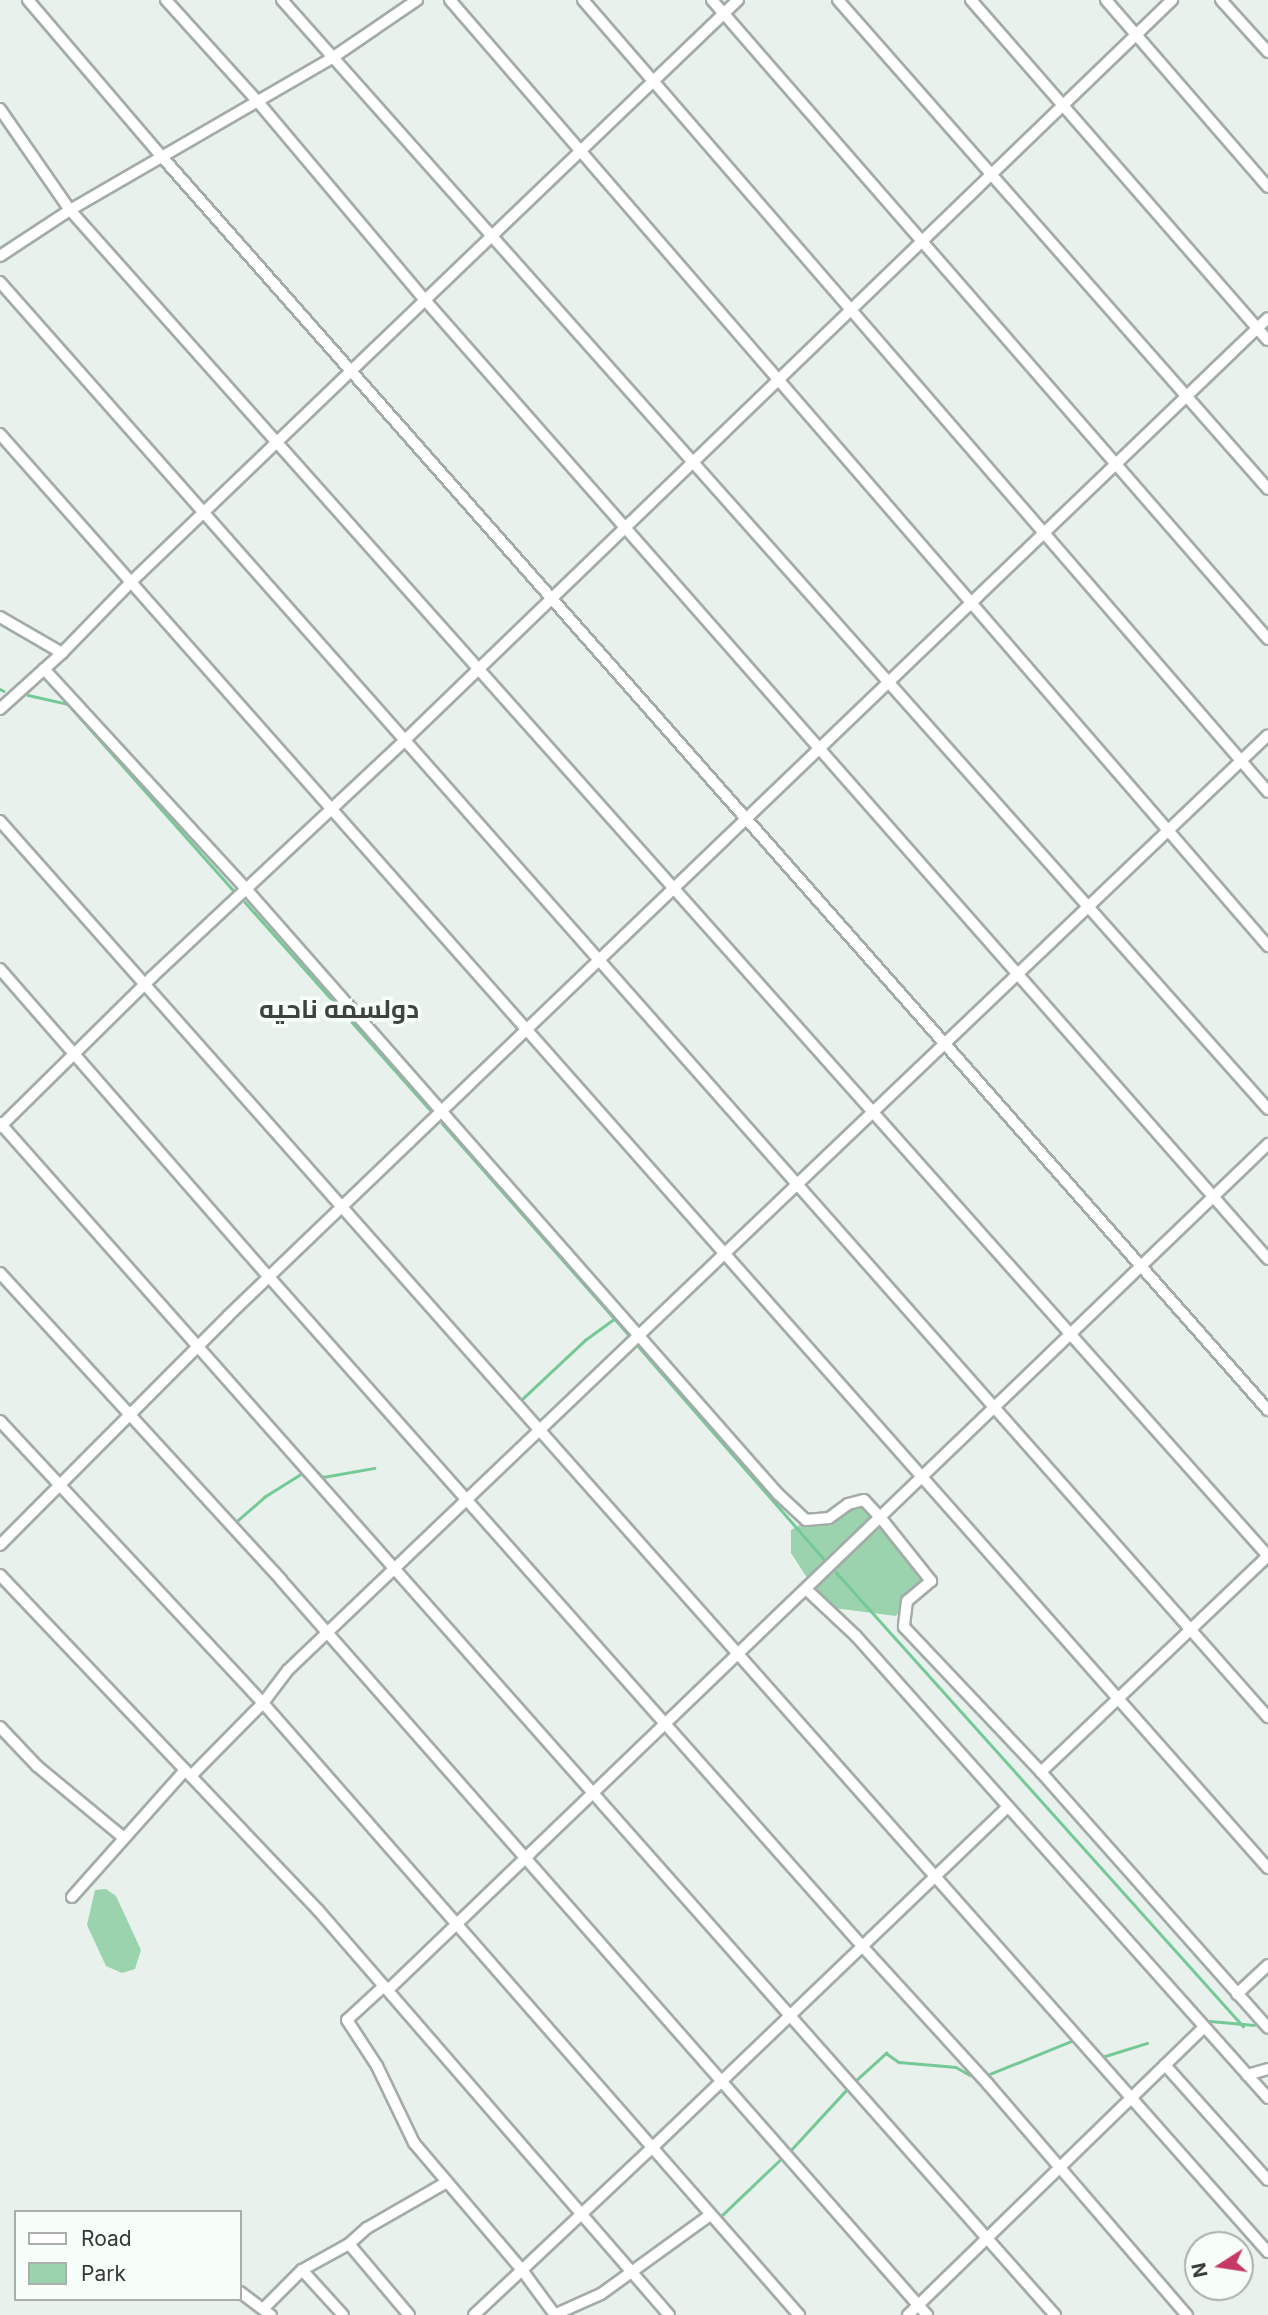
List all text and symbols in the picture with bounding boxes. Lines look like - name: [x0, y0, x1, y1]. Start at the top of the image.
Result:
- district label: دولسمه ناحیه: [259, 993, 419, 1025]
- legend: [14, 2210, 242, 2301]
- text: Road: [81, 2226, 132, 2251]
- north arrow: [1184, 2231, 1254, 2301]
- text: Park: [81, 2261, 126, 2286]
- text: N: [1187, 2261, 1213, 2280]

